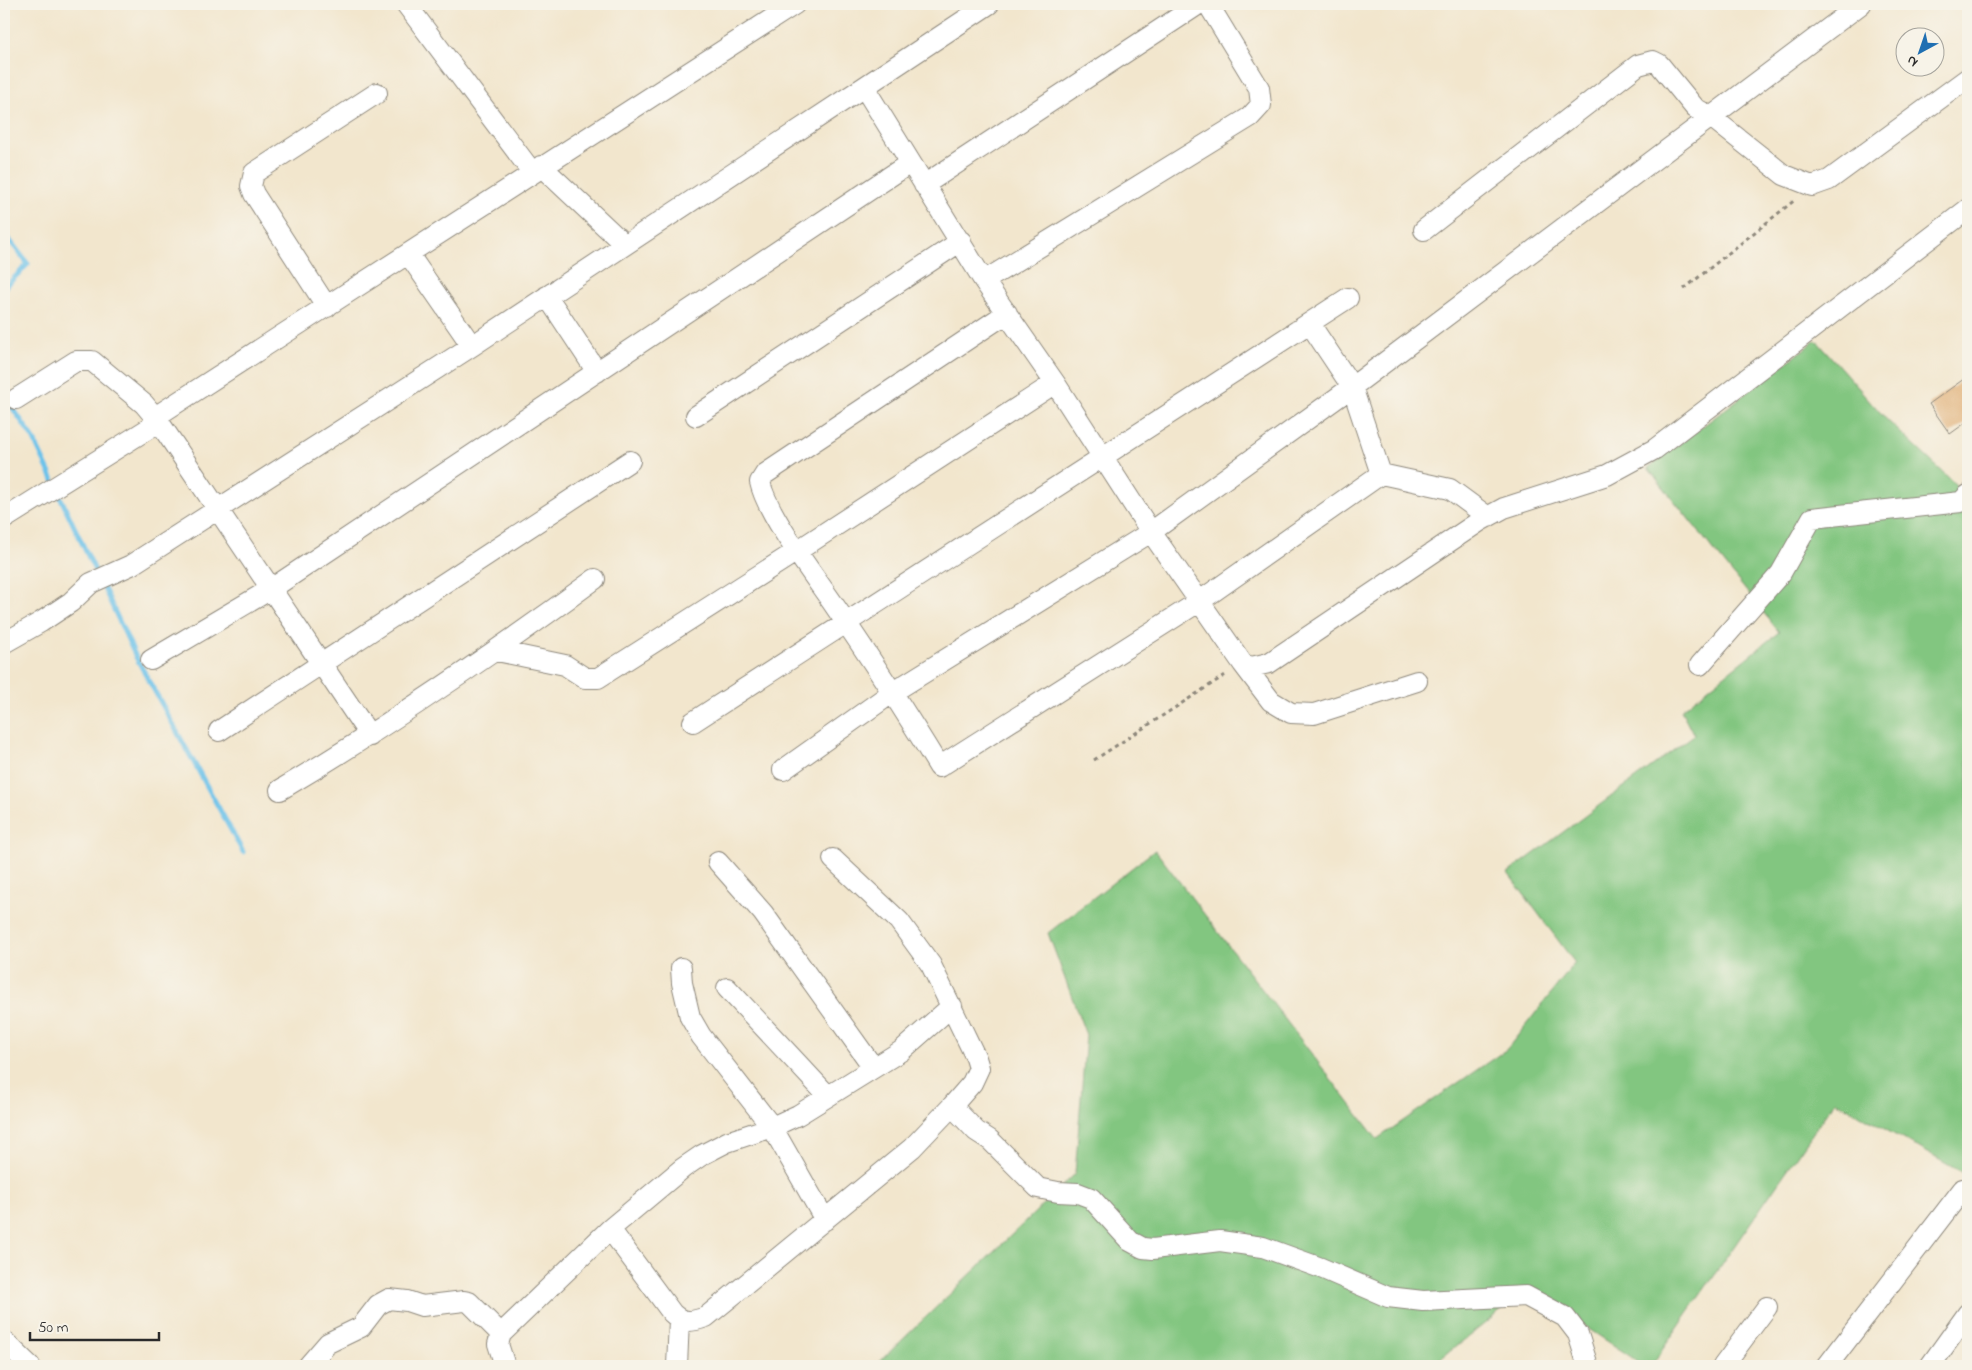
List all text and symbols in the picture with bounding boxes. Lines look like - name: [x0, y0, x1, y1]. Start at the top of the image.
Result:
- north arrow: [1894, 28, 1944, 78]
- text: N: [1902, 50, 1923, 72]
- scale bar: [30, 1310, 159, 1342]
- text: 50 m: [38, 1317, 69, 1339]

